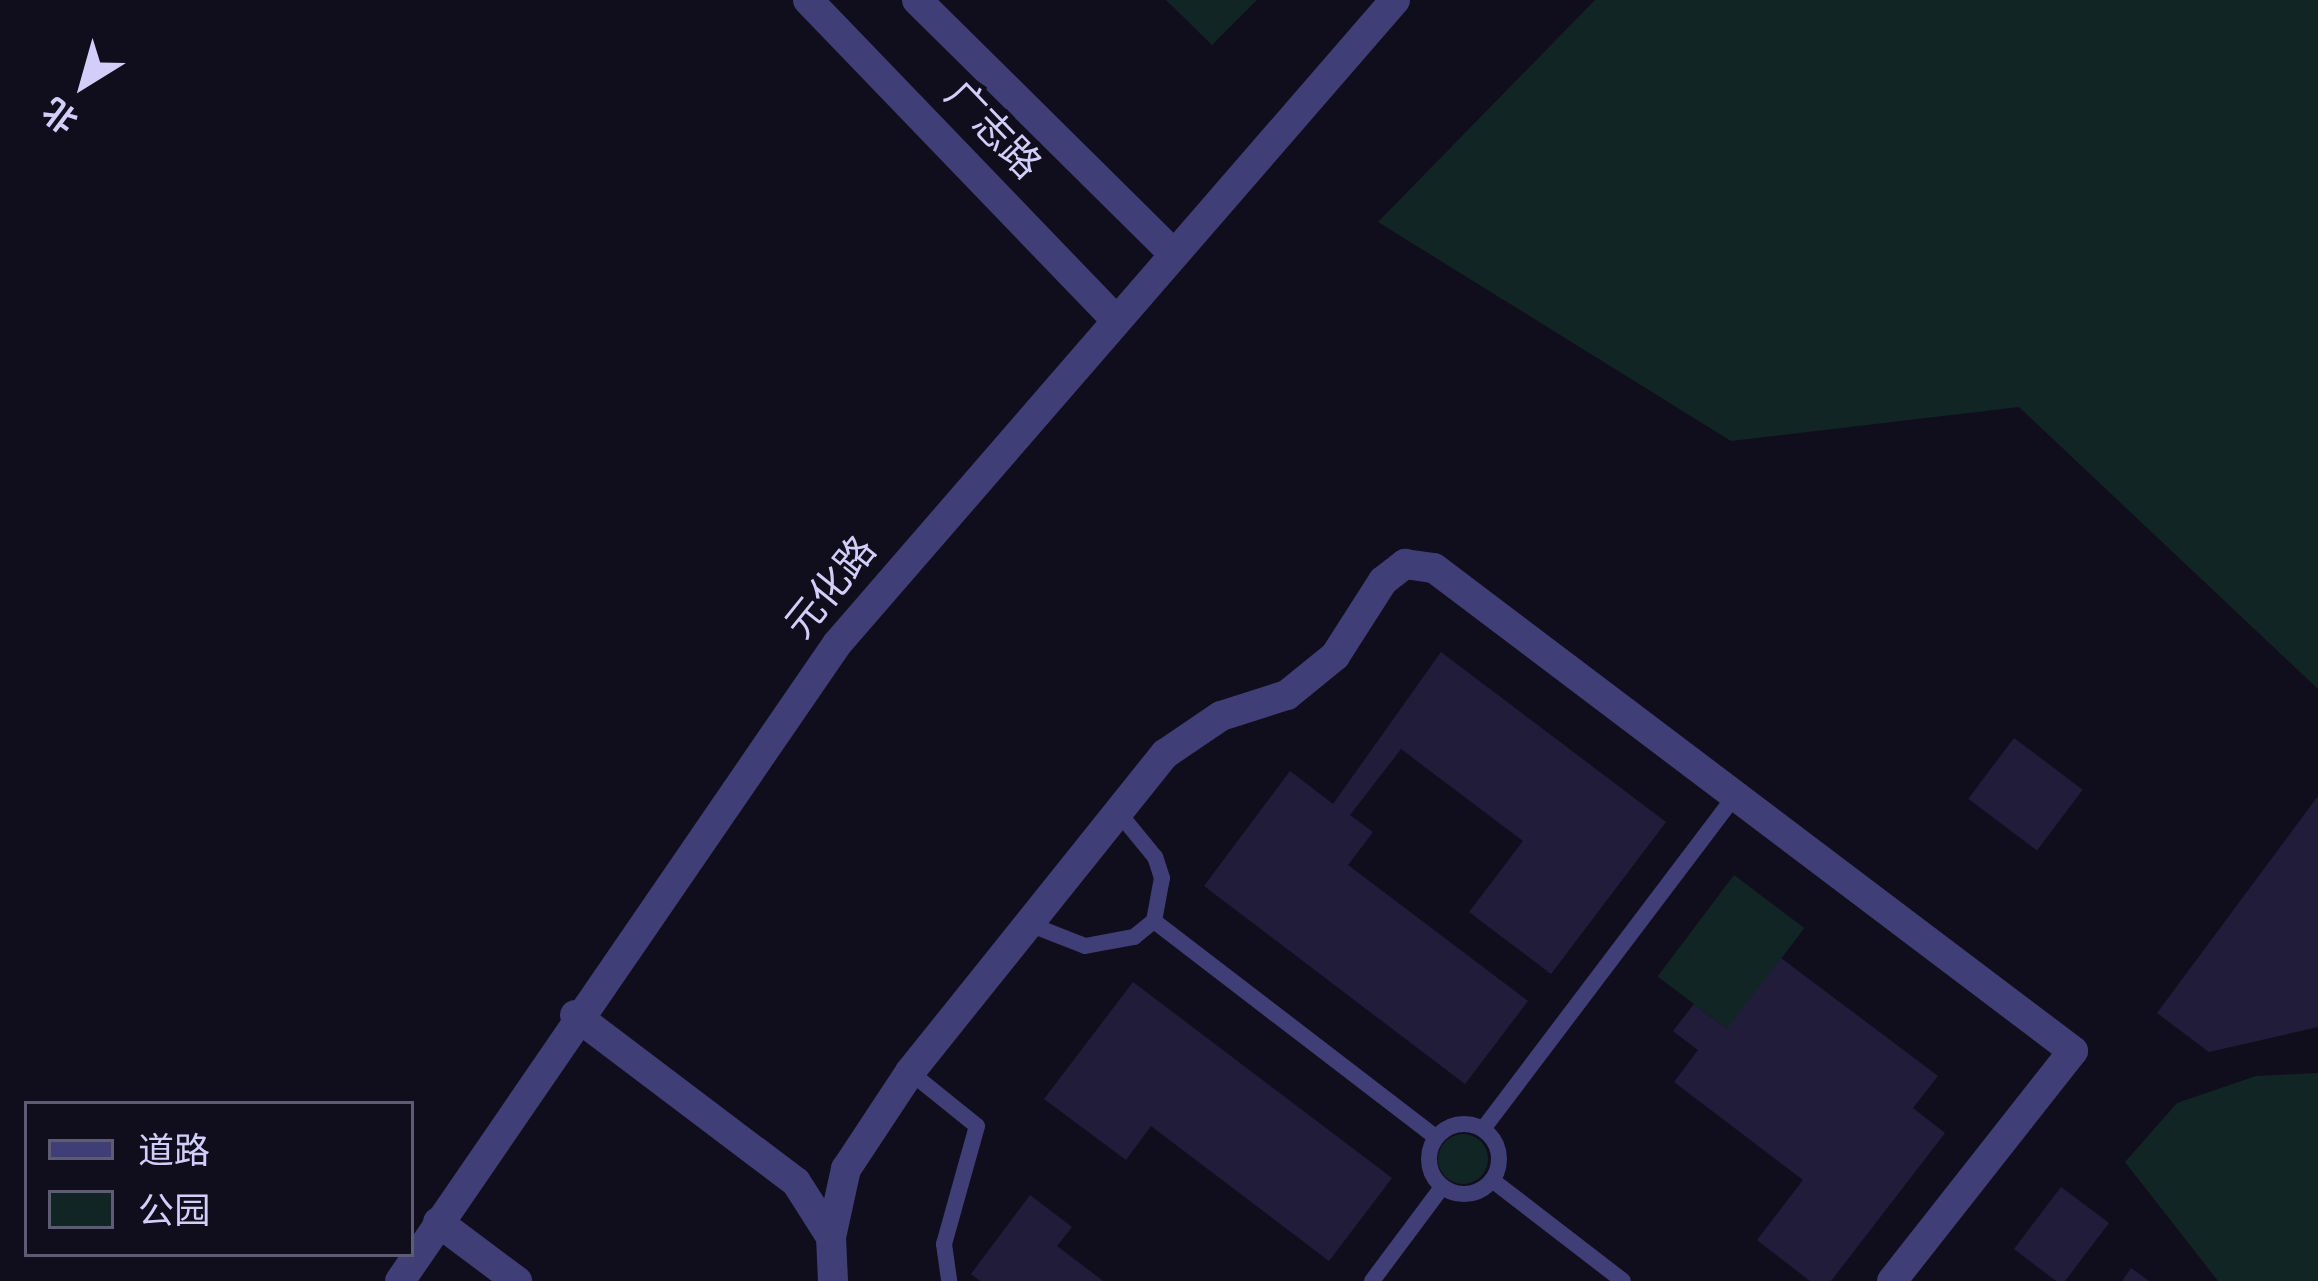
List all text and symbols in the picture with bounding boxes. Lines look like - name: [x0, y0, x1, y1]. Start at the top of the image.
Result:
- north arrow: [24, 24, 144, 144]
- street label: 广志路: [933, 75, 1047, 191]
- text: 北: [37, 86, 88, 139]
- street label: 元化路: [779, 530, 889, 650]
- legend: [24, 1101, 414, 1257]
- text: 道路: [138, 1131, 210, 1177]
- text: 公园: [138, 1191, 210, 1237]

